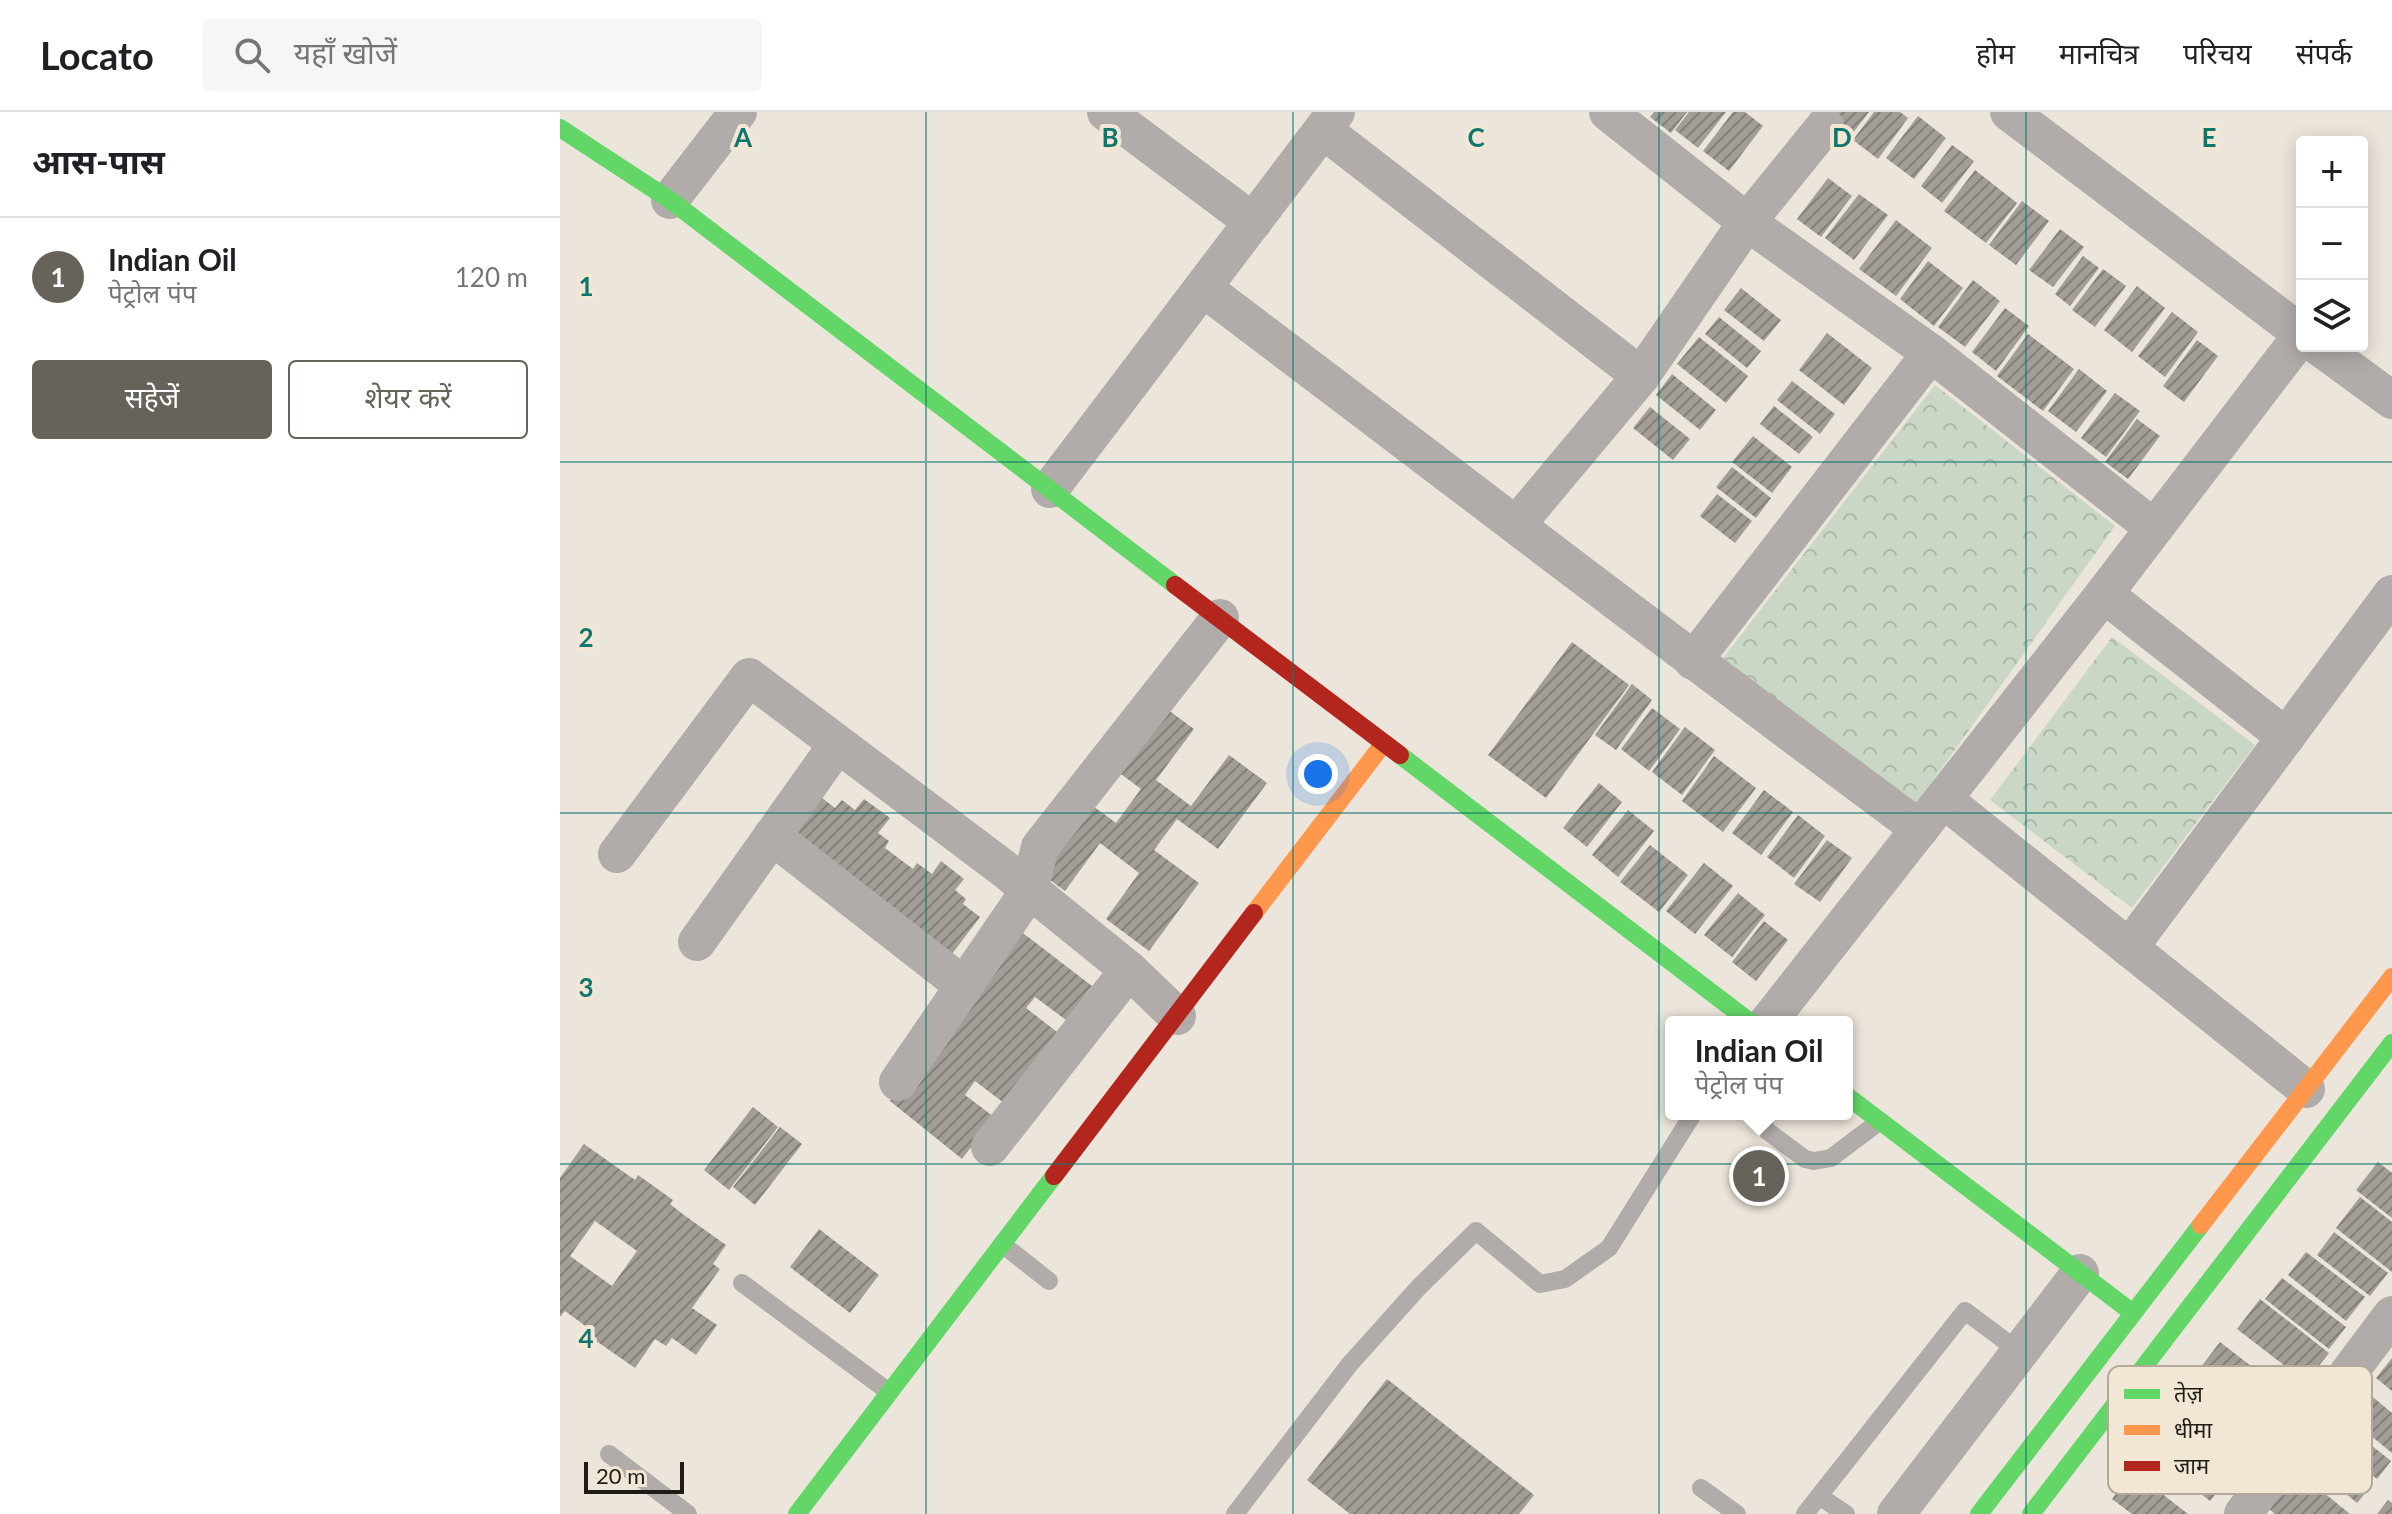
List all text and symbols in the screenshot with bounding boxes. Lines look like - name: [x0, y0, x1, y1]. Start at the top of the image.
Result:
- search box: [202, 19, 762, 91]
- text: Locato: [40, 32, 154, 78]
- icon: search: [230, 33, 274, 77]
- text: यहाँ खोजें: [294, 34, 397, 70]
- text: होम: [1976, 36, 2015, 70]
- text: मानचित्र: [2059, 36, 2139, 70]
- text: परिचय: [2183, 36, 2252, 70]
- text: संपर्क: [2296, 36, 2352, 70]
- text: A: [733, 121, 753, 153]
- text: B: [1101, 121, 1119, 153]
- text: C: [1467, 121, 1485, 153]
- text: D: [1832, 121, 1852, 153]
- text: E: [2202, 121, 2216, 153]
- map controls: [2296, 136, 2368, 352]
- button: +: [2296, 136, 2368, 208]
- text: आस-पास: [32, 140, 165, 181]
- button: −: [2296, 208, 2368, 280]
- text: Indian Oil: [108, 241, 237, 277]
- text: 1: [50, 261, 66, 293]
- text: 120 m: [455, 261, 528, 293]
- text: 1: [578, 270, 594, 302]
- text: पेट्रोल पंप: [108, 277, 196, 309]
- button: layers: [2296, 280, 2368, 352]
- button: सहेजें: [32, 360, 272, 439]
- button: शेयर करें: [288, 360, 528, 439]
- text: 2: [578, 621, 594, 653]
- your location: [1298, 754, 1338, 794]
- text: 3: [578, 971, 594, 1003]
- popup: [1665, 1016, 1853, 1120]
- text: Indian Oil: [1695, 1032, 1823, 1068]
- text: पेट्रोल पंप: [1695, 1068, 1783, 1100]
- pin: 1: [1733, 1146, 1785, 1206]
- text: 4: [578, 1322, 594, 1354]
- legend: [2108, 1366, 2372, 1494]
- text: तेज़: [2174, 1380, 2204, 1407]
- text: धीमा: [2174, 1416, 2212, 1443]
- text: जाम: [2174, 1452, 2210, 1479]
- scale bar: [584, 1458, 684, 1494]
- text: 20 m: [596, 1462, 645, 1489]

